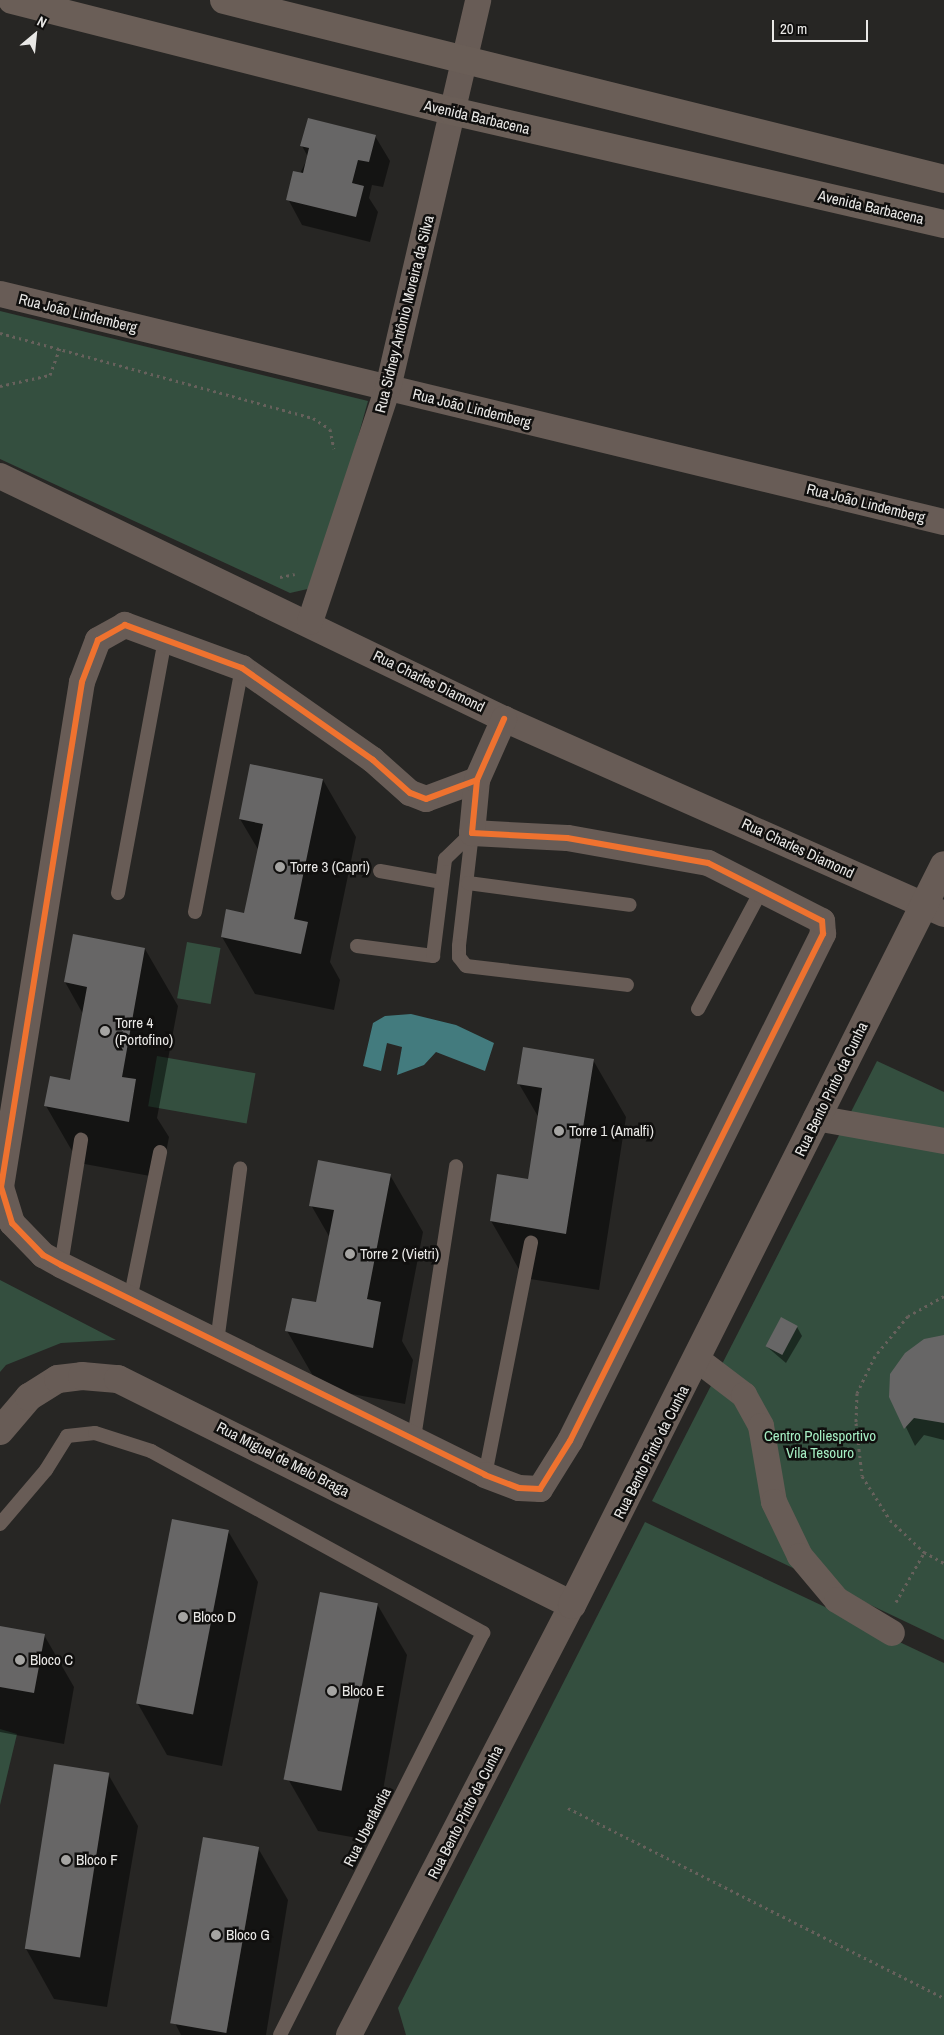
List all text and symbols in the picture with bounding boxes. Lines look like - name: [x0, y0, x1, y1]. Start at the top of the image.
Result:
- north arrow: [10, 10, 60, 60]
- scale bar: [774, 10, 870, 42]
- text: N: [34, 12, 50, 32]
- text: 20 m: [780, 18, 807, 39]
- street label: Avenida Barbacena: [422, 96, 532, 138]
- street label: Avenida Barbacena: [816, 186, 926, 228]
- street label: Rua Sidney Antônio Moreira da Silva: [371, 213, 437, 415]
- street label: Rua João Lindemberg: [17, 290, 139, 336]
- street label: Rua João Lindemberg: [411, 385, 533, 431]
- street label: Rua João Lindemberg: [805, 480, 927, 526]
- street label: Rua Charles Diamond: [370, 646, 488, 716]
- street label: Rua Charles Diamond: [739, 814, 857, 882]
- place label: Torre 3 (Capri): [290, 858, 370, 876]
- marker: Torre 3 (Capri): [274, 861, 286, 873]
- place label: Torre 4 (Portofino): [115, 1013, 173, 1048]
- street label: Rua Bento Pinto da Cunha: [791, 1019, 871, 1159]
- marker: Torre 4 (Portofino): [99, 1025, 111, 1037]
- place label: Torre 1 (Amalfi): [569, 1122, 654, 1140]
- marker: Torre 1 (Amalfi): [553, 1125, 565, 1137]
- place label: Torre 2 (Vietri): [360, 1245, 439, 1263]
- marker: Torre 2 (Vietri): [344, 1248, 356, 1260]
- street label: Rua Bento Pinto da Cunha: [610, 1382, 692, 1522]
- street label: Rua Miguel de Melo Braga: [214, 1418, 352, 1500]
- park label: Centro Poliesportivo Vila Tesouro: [764, 1426, 876, 1461]
- place label: Bloco D: [193, 1608, 236, 1626]
- marker: Bloco D: [177, 1611, 189, 1623]
- place label: Bloco C: [30, 1651, 73, 1669]
- marker: Bloco C: [14, 1654, 26, 1666]
- place label: Bloco E: [342, 1682, 384, 1700]
- marker: Bloco E: [326, 1685, 338, 1697]
- street label: Rua Bento Pinto da Cunha: [424, 1742, 506, 1882]
- street label: Rua Uberlândia: [339, 1785, 395, 1869]
- place label: Bloco F: [76, 1851, 118, 1869]
- marker: Bloco F: [60, 1854, 72, 1866]
- place label: Bloco G: [226, 1926, 270, 1944]
- marker: Bloco G: [210, 1929, 222, 1941]

